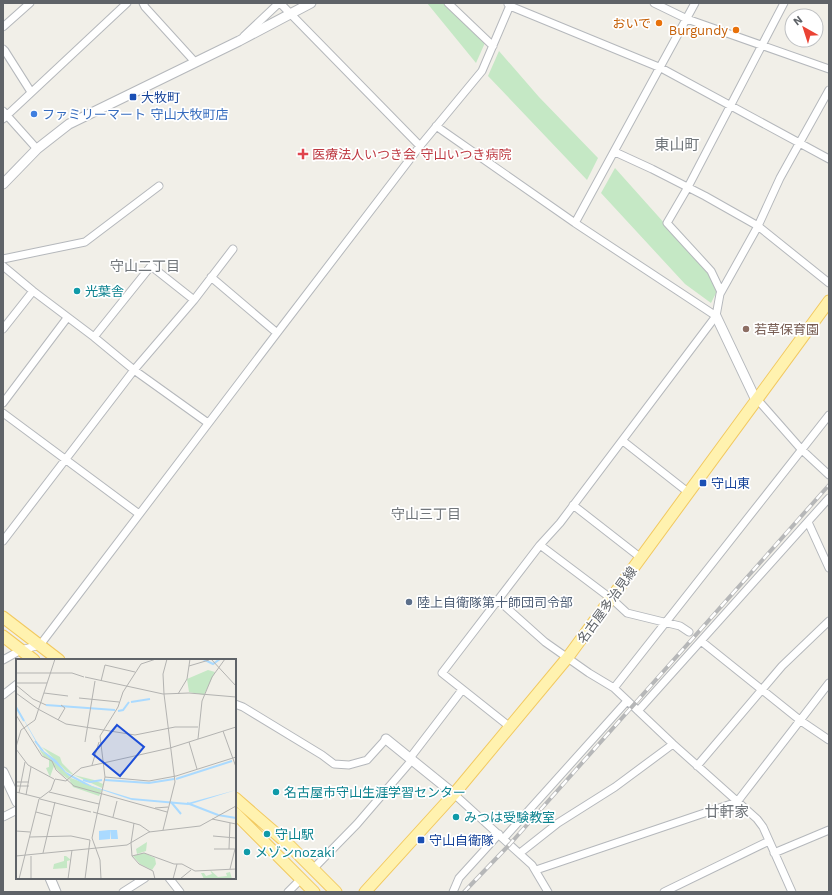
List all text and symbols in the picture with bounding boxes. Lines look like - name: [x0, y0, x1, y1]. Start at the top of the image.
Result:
- north arrow: [784, 8, 824, 48]
- text: N: [791, 13, 805, 28]
- place label: おいで: [612, 16, 651, 31]
- marker: おいで: [654, 18, 664, 28]
- place label: Burgundy: [669, 23, 728, 38]
- marker: Burgundy: [731, 25, 741, 35]
- place label: 大牧町: [141, 90, 180, 105]
- marker: 大牧町: [128, 92, 138, 102]
- place label: ファミリーマート 守山大牧町店: [42, 107, 228, 122]
- marker: ファミリーマート 守山大牧町店: [29, 109, 39, 119]
- district label: 東山町: [654, 136, 700, 154]
- place label: 医療法人いつき会 守山いつき病院: [312, 147, 511, 162]
- marker: 医療法人いつき会 守山いつき病院: [297, 148, 309, 160]
- district label: 守山二丁目: [110, 258, 180, 274]
- place label: 光葉舎: [85, 284, 124, 299]
- marker: 光葉舎: [72, 286, 82, 296]
- place label: 若草保育園: [754, 322, 819, 337]
- marker: 若草保育園: [741, 324, 751, 334]
- place label: 守山東: [711, 476, 750, 491]
- marker: 守山東: [698, 478, 708, 488]
- district label: 守山三丁目: [391, 506, 461, 522]
- street label: 名古屋多治見線: [574, 564, 640, 646]
- place label: 陸上自衛隊第十師団司令部: [417, 595, 573, 610]
- marker: 陸上自衛隊第十師団司令部: [404, 597, 414, 607]
- inset map: [16, 659, 236, 879]
- place label: 名古屋市守山生涯学習センター: [284, 785, 466, 800]
- marker: 名古屋市守山生涯学習センター: [271, 787, 281, 797]
- district label: 廿軒家: [704, 803, 750, 821]
- place label: みつは受験教室: [464, 810, 555, 825]
- marker: みつは受験教室: [451, 812, 461, 822]
- place label: 守山駅: [275, 827, 314, 842]
- marker: 守山駅: [262, 829, 272, 839]
- place label: 守山自衛隊: [429, 833, 494, 848]
- marker: 守山自衛隊: [416, 835, 426, 845]
- place label: メゾンnozaki: [255, 845, 335, 860]
- marker: メゾンnozaki: [242, 847, 252, 857]

